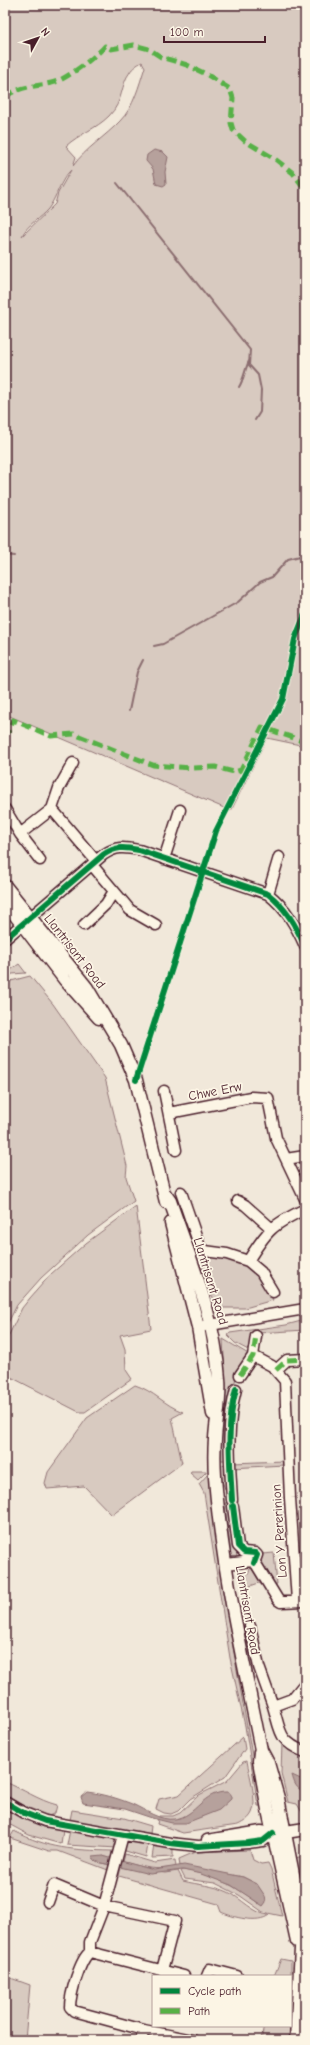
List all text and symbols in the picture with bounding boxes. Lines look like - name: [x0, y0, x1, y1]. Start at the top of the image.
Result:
- north arrow: [18, 18, 58, 58]
- scale bar: [164, 18, 265, 44]
- text: N: [38, 25, 53, 39]
- text: 100 m: [170, 25, 203, 39]
- street label: Llantrisant Road: [41, 911, 109, 991]
- street label: Chwe Erw: [187, 1078, 243, 1104]
- street label: Llantrisant Road: [191, 1236, 231, 1326]
- street label: Lon Y Pererinion: [268, 1484, 290, 1578]
- street label: Llantrisant Road: [233, 1564, 263, 1656]
- legend: [152, 1975, 292, 2027]
- text: Cycle path: [188, 1984, 241, 1998]
- text: Path: [188, 2004, 210, 2018]

